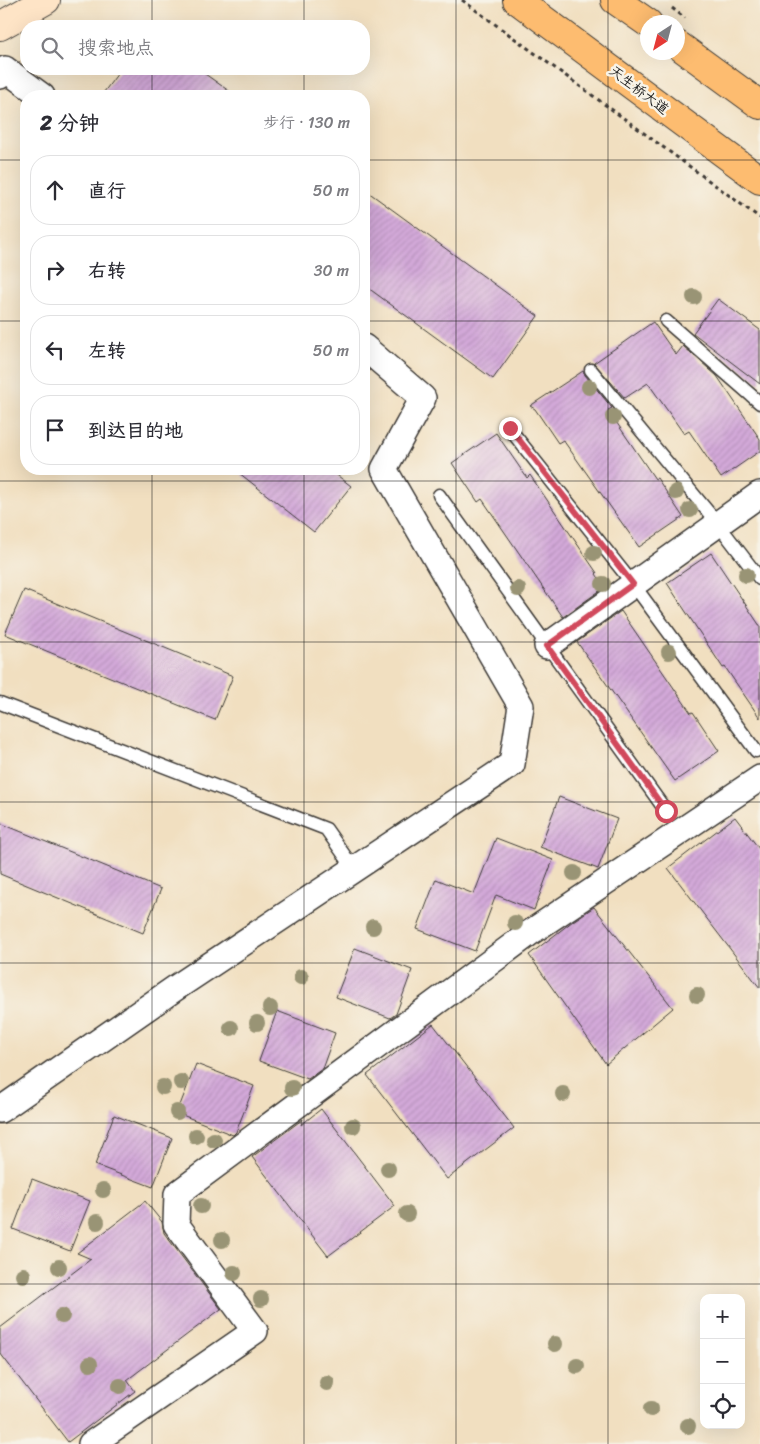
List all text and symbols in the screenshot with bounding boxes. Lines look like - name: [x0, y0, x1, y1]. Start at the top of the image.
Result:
- north arrow: [640, 15, 685, 60]
- search box: [20, 20, 370, 75]
- text: 搜索地点: [78, 31, 154, 64]
- icon: search: [38, 34, 66, 62]
- street label: 天生桥大道: [604, 59, 674, 121]
- text: 2 分钟: [40, 104, 100, 142]
- text: 步行 · 130 m: [263, 108, 350, 137]
- text: 直行: [88, 174, 126, 207]
- icon: ahead: [41, 176, 69, 204]
- text: 50 m: [313, 176, 349, 205]
- text: 右转: [88, 254, 126, 287]
- icon: right: [41, 256, 69, 284]
- text: 30 m: [314, 256, 349, 285]
- text: 左转: [88, 334, 126, 367]
- icon: left: [41, 336, 69, 364]
- text: 50 m: [313, 336, 349, 365]
- text: 到达目的地: [88, 414, 183, 447]
- icon: arrive: [41, 416, 69, 444]
- route end: [499, 417, 522, 440]
- route start: [655, 800, 678, 823]
- map controls: [700, 1294, 745, 1429]
- button: +: [700, 1294, 745, 1339]
- button: −: [700, 1339, 745, 1384]
- button: locate: [700, 1384, 745, 1429]

